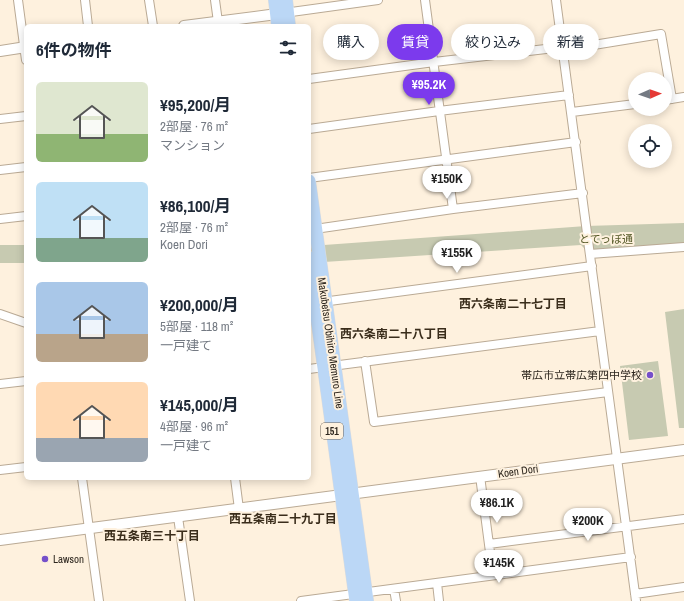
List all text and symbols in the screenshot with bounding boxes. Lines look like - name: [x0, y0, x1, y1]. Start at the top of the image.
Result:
- chip: 購入: [323, 24, 379, 60]
- chip: 賃貸: [387, 24, 443, 60]
- chip: 絞り込み: [451, 24, 535, 60]
- chip: 新着: [543, 24, 599, 60]
- icon: filters: [277, 37, 299, 59]
- text: 6件の物件: [36, 38, 112, 61]
- pin: ¥95.2K: [396, 72, 462, 106]
- north arrow: [628, 72, 672, 116]
- map controls: [628, 72, 672, 168]
- text: ¥95.2K: [412, 76, 446, 93]
- text: ¥95,200/月: [160, 93, 231, 116]
- icon: home: [68, 98, 116, 146]
- text: 2部屋 · 76 m²: [160, 118, 228, 135]
- button: locate: [628, 124, 672, 168]
- text: マンション: [160, 137, 225, 154]
- pin: ¥150K: [419, 166, 475, 200]
- text: ¥150K: [431, 170, 463, 187]
- text: ¥86,100/月: [160, 194, 231, 217]
- icon: home: [68, 198, 116, 246]
- text: 2部屋 · 76 m²: [160, 219, 228, 236]
- park label: とてっぽ通: [579, 232, 633, 246]
- text: Koen Dori: [160, 236, 208, 253]
- pin: ¥155K: [429, 240, 485, 274]
- text: ¥155K: [441, 244, 473, 261]
- street label: Makubetsu Obihiro Memuro Line: [315, 276, 347, 410]
- text: ¥200,000/月: [160, 293, 239, 316]
- district label: 西六条南二十七丁目: [459, 296, 567, 312]
- icon: home: [68, 298, 116, 346]
- text: 5部屋 · 118 m²: [160, 318, 233, 335]
- district label: 西六条南二十八丁目: [340, 326, 448, 342]
- text: 一戸建て: [160, 337, 212, 354]
- place label: 帯広市立帯広第四中学校: [521, 368, 642, 382]
- marker: 帯広市立帯広第四中学校: [645, 370, 655, 380]
- text: ¥145,000/月: [160, 393, 239, 416]
- icon: home: [68, 398, 116, 446]
- text: 4部屋 · 96 m²: [160, 418, 228, 435]
- road number: 151: [321, 423, 343, 439]
- text: 一戸建て: [160, 437, 212, 454]
- street label: Koen Dori: [497, 461, 539, 481]
- pin: ¥86.1K: [464, 490, 530, 524]
- text: ¥86.1K: [480, 494, 514, 511]
- pin: ¥200K: [560, 508, 616, 542]
- district label: 西五条南二十九丁目: [229, 511, 337, 527]
- text: ¥200K: [572, 512, 604, 529]
- district label: 西五条南三十丁目: [104, 528, 200, 544]
- pin: ¥145K: [471, 550, 527, 584]
- place label: Lawson: [53, 552, 84, 566]
- marker: Lawson: [40, 554, 50, 564]
- text: ¥145K: [483, 554, 515, 571]

